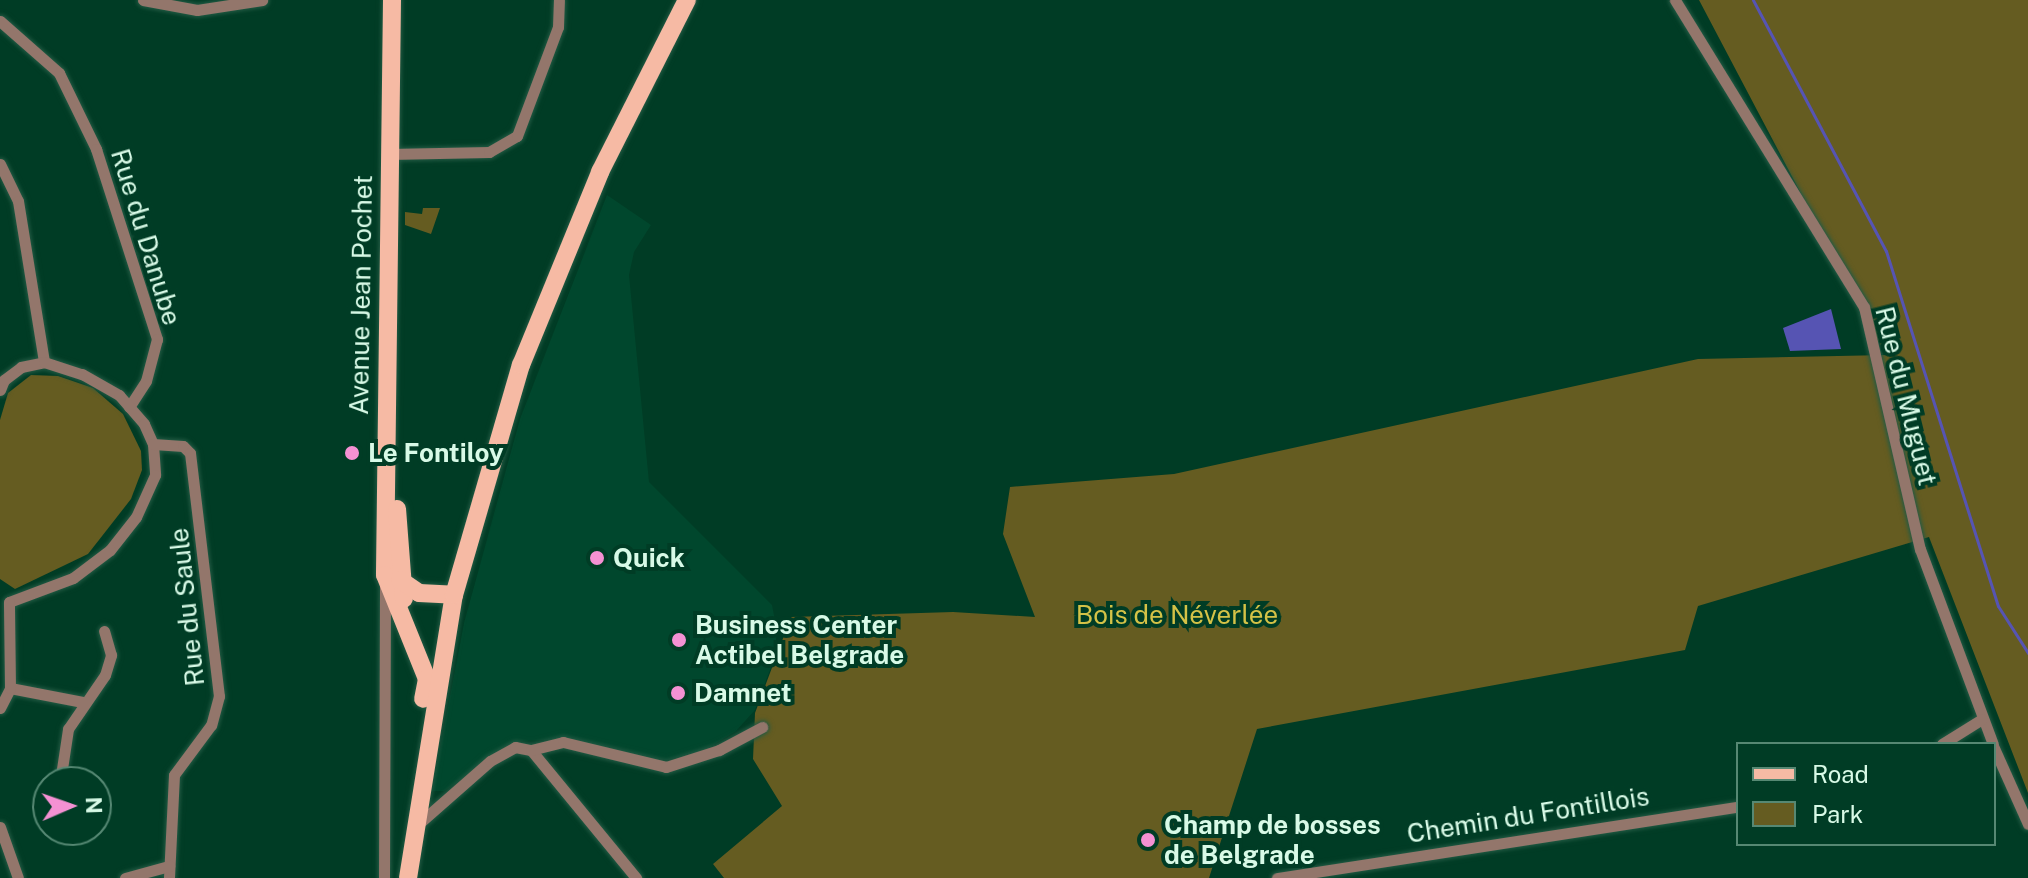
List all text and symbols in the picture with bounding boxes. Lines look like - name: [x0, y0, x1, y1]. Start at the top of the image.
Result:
- street label: Rue du Danube: [104, 145, 188, 329]
- street label: Avenue Jean Pochet: [343, 175, 379, 415]
- street label: Rue du Muguet: [1869, 303, 1943, 489]
- place label: Le Fontiloy: [368, 437, 504, 469]
- marker: Le Fontiloy: [343, 444, 361, 462]
- street label: Rue du Saule: [163, 526, 211, 688]
- place label: Quick: [613, 542, 685, 574]
- marker: Quick: [588, 549, 606, 567]
- park label: Bois de Néverlée: [1075, 599, 1279, 631]
- place label: Business Center Actibel Belgrade: [695, 609, 904, 670]
- marker: Business Center Actibel Belgrade: [670, 631, 688, 649]
- place label: Damnet: [694, 677, 792, 709]
- marker: Damnet: [669, 684, 687, 702]
- legend: [1736, 742, 1996, 846]
- text: Road: [1812, 760, 1869, 788]
- north arrow: [32, 766, 112, 846]
- street label: Chemin du Fontillois: [1405, 780, 1651, 850]
- text: N: [81, 796, 107, 814]
- text: Park: [1812, 800, 1863, 828]
- place label: Champ de bosses de Belgrade: [1164, 809, 1381, 870]
- marker: Champ de bosses de Belgrade: [1139, 831, 1157, 849]

